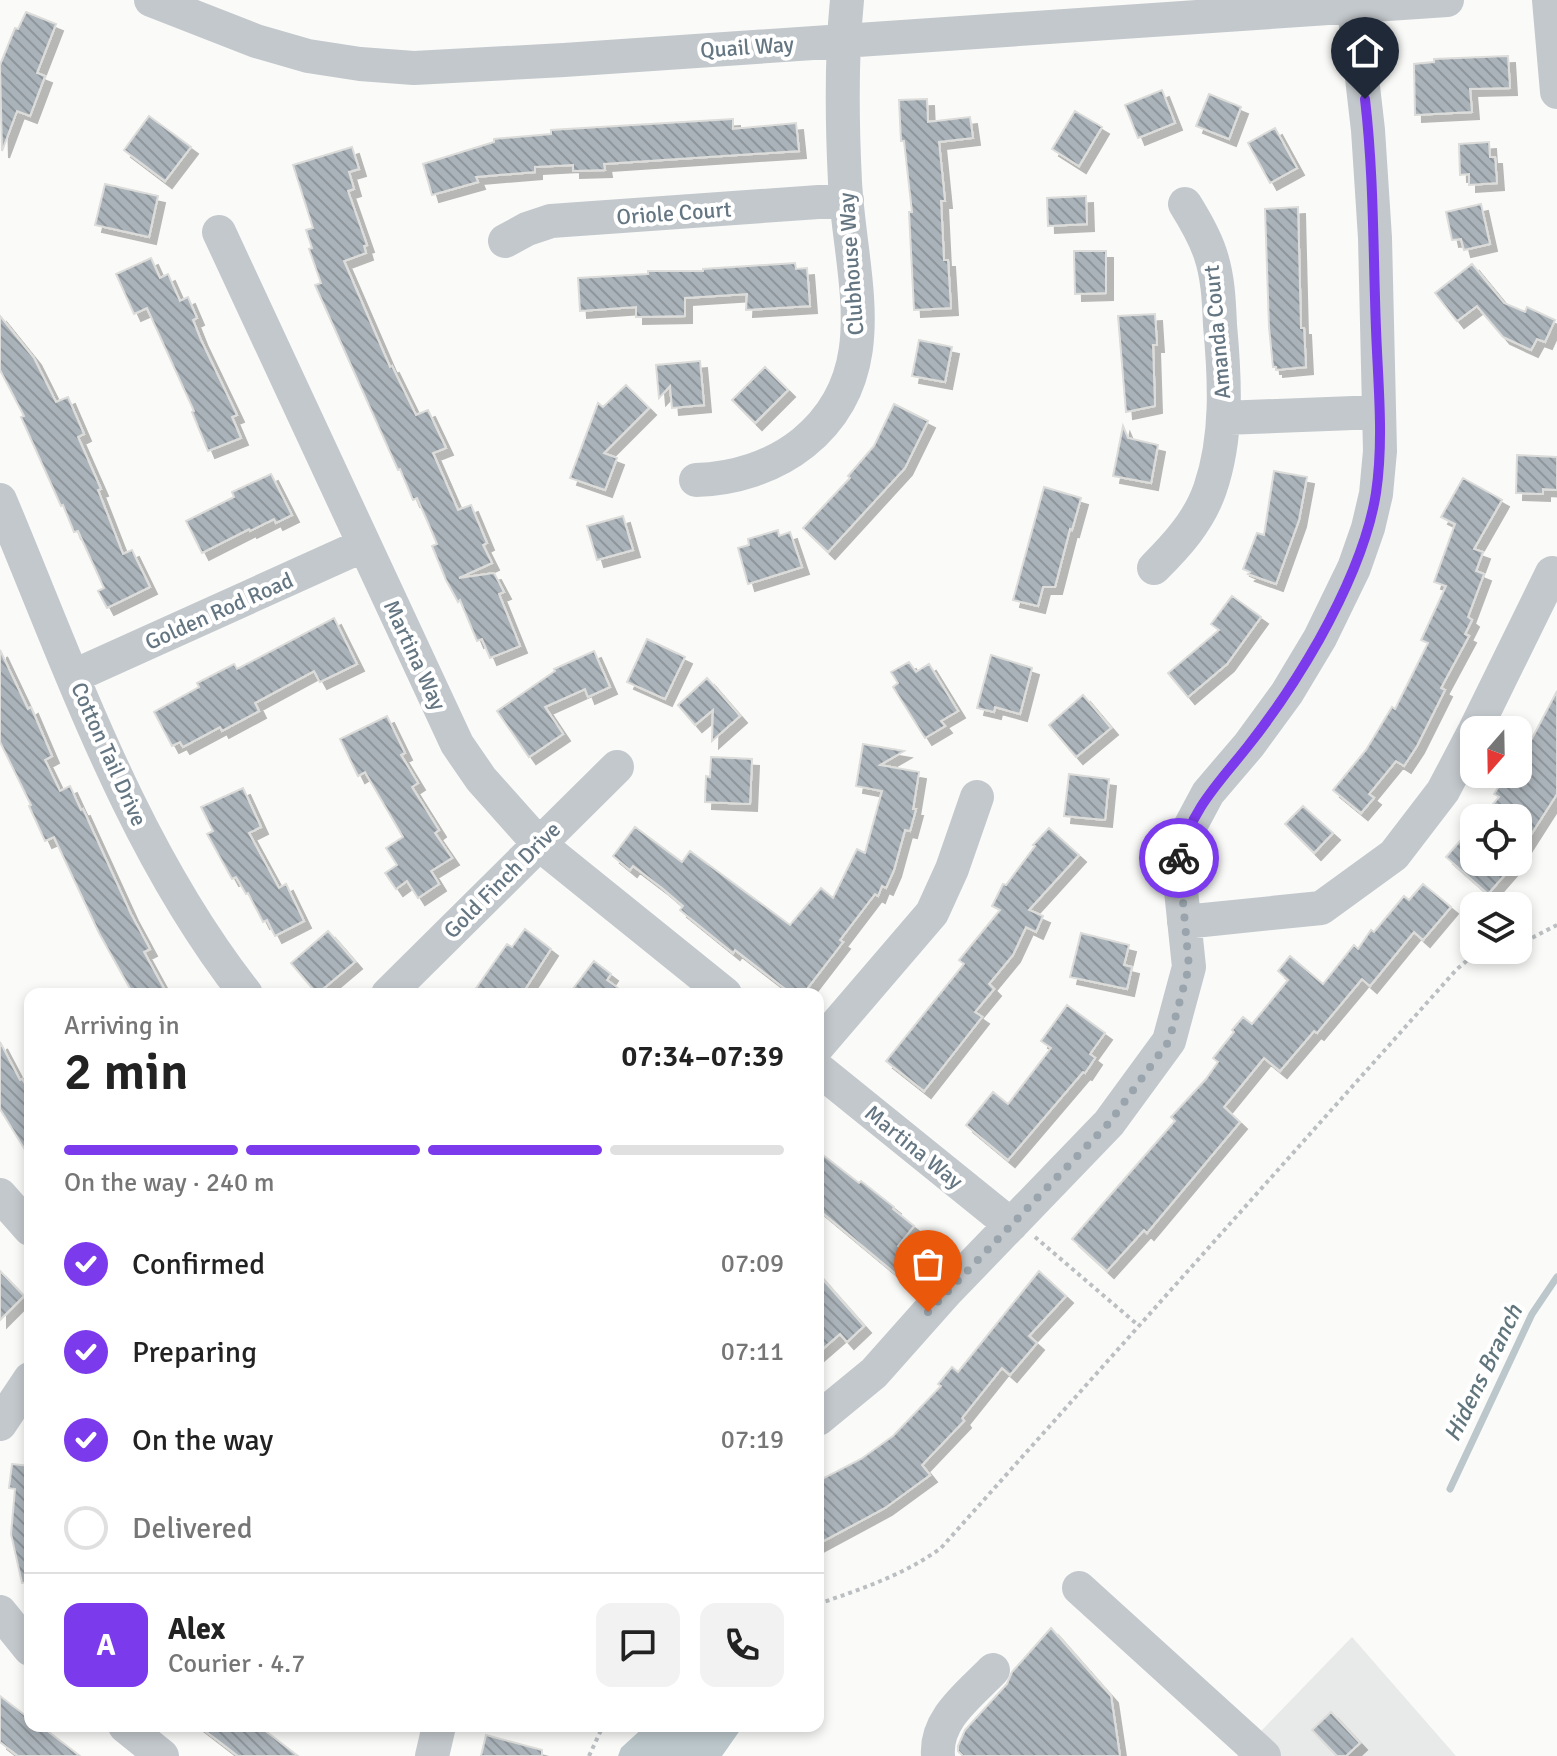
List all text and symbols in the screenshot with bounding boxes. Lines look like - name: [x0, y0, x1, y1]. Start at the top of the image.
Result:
- pin: [1331, 17, 1399, 99]
- icon: home: [1343, 29, 1387, 73]
- street label: Quail Way: [699, 30, 795, 64]
- street label: Clubhouse Way: [832, 191, 869, 336]
- street label: Oriole Court: [616, 195, 733, 230]
- street label: Amanda Court: [1198, 263, 1236, 400]
- street label: Golden Rod Road: [141, 566, 297, 656]
- street label: Martina Way: [378, 596, 453, 715]
- street label: Cotton Tail Drive: [65, 678, 153, 830]
- north arrow: [1460, 716, 1532, 788]
- map controls: [1460, 716, 1532, 964]
- button: locate: [1460, 804, 1532, 876]
- street label: Gold Finch Drive: [438, 816, 566, 944]
- courier: [1139, 818, 1219, 898]
- icon: bike: [1157, 836, 1201, 880]
- button: layers: [1460, 892, 1532, 964]
- text: Arriving in: [64, 1010, 180, 1042]
- text: 07:34–07:39: [621, 1038, 784, 1075]
- text: 2 min: [64, 1040, 189, 1104]
- street label: Martina Way: [860, 1099, 969, 1195]
- text: On the way · 240 m: [64, 1167, 274, 1199]
- pin: [894, 1230, 962, 1312]
- icon: check: [64, 1242, 108, 1286]
- icon: bag: [906, 1242, 950, 1286]
- text: Confirmed: [132, 1246, 265, 1283]
- text: 07:09: [721, 1248, 784, 1280]
- water label: Hidens Branch: [1437, 1299, 1529, 1446]
- icon: check: [64, 1330, 108, 1374]
- text: Preparing: [132, 1334, 257, 1371]
- text: 07:11: [721, 1336, 784, 1368]
- icon: check: [64, 1418, 108, 1462]
- text: On the way: [132, 1422, 273, 1459]
- text: 07:19: [721, 1424, 784, 1456]
- text: Delivered: [132, 1510, 253, 1547]
- button: chat: [596, 1603, 680, 1687]
- button: phone: [700, 1603, 784, 1687]
- text: Alex: [168, 1611, 225, 1648]
- text: A: [96, 1627, 116, 1664]
- text: Courier · 4.7: [168, 1648, 305, 1680]

